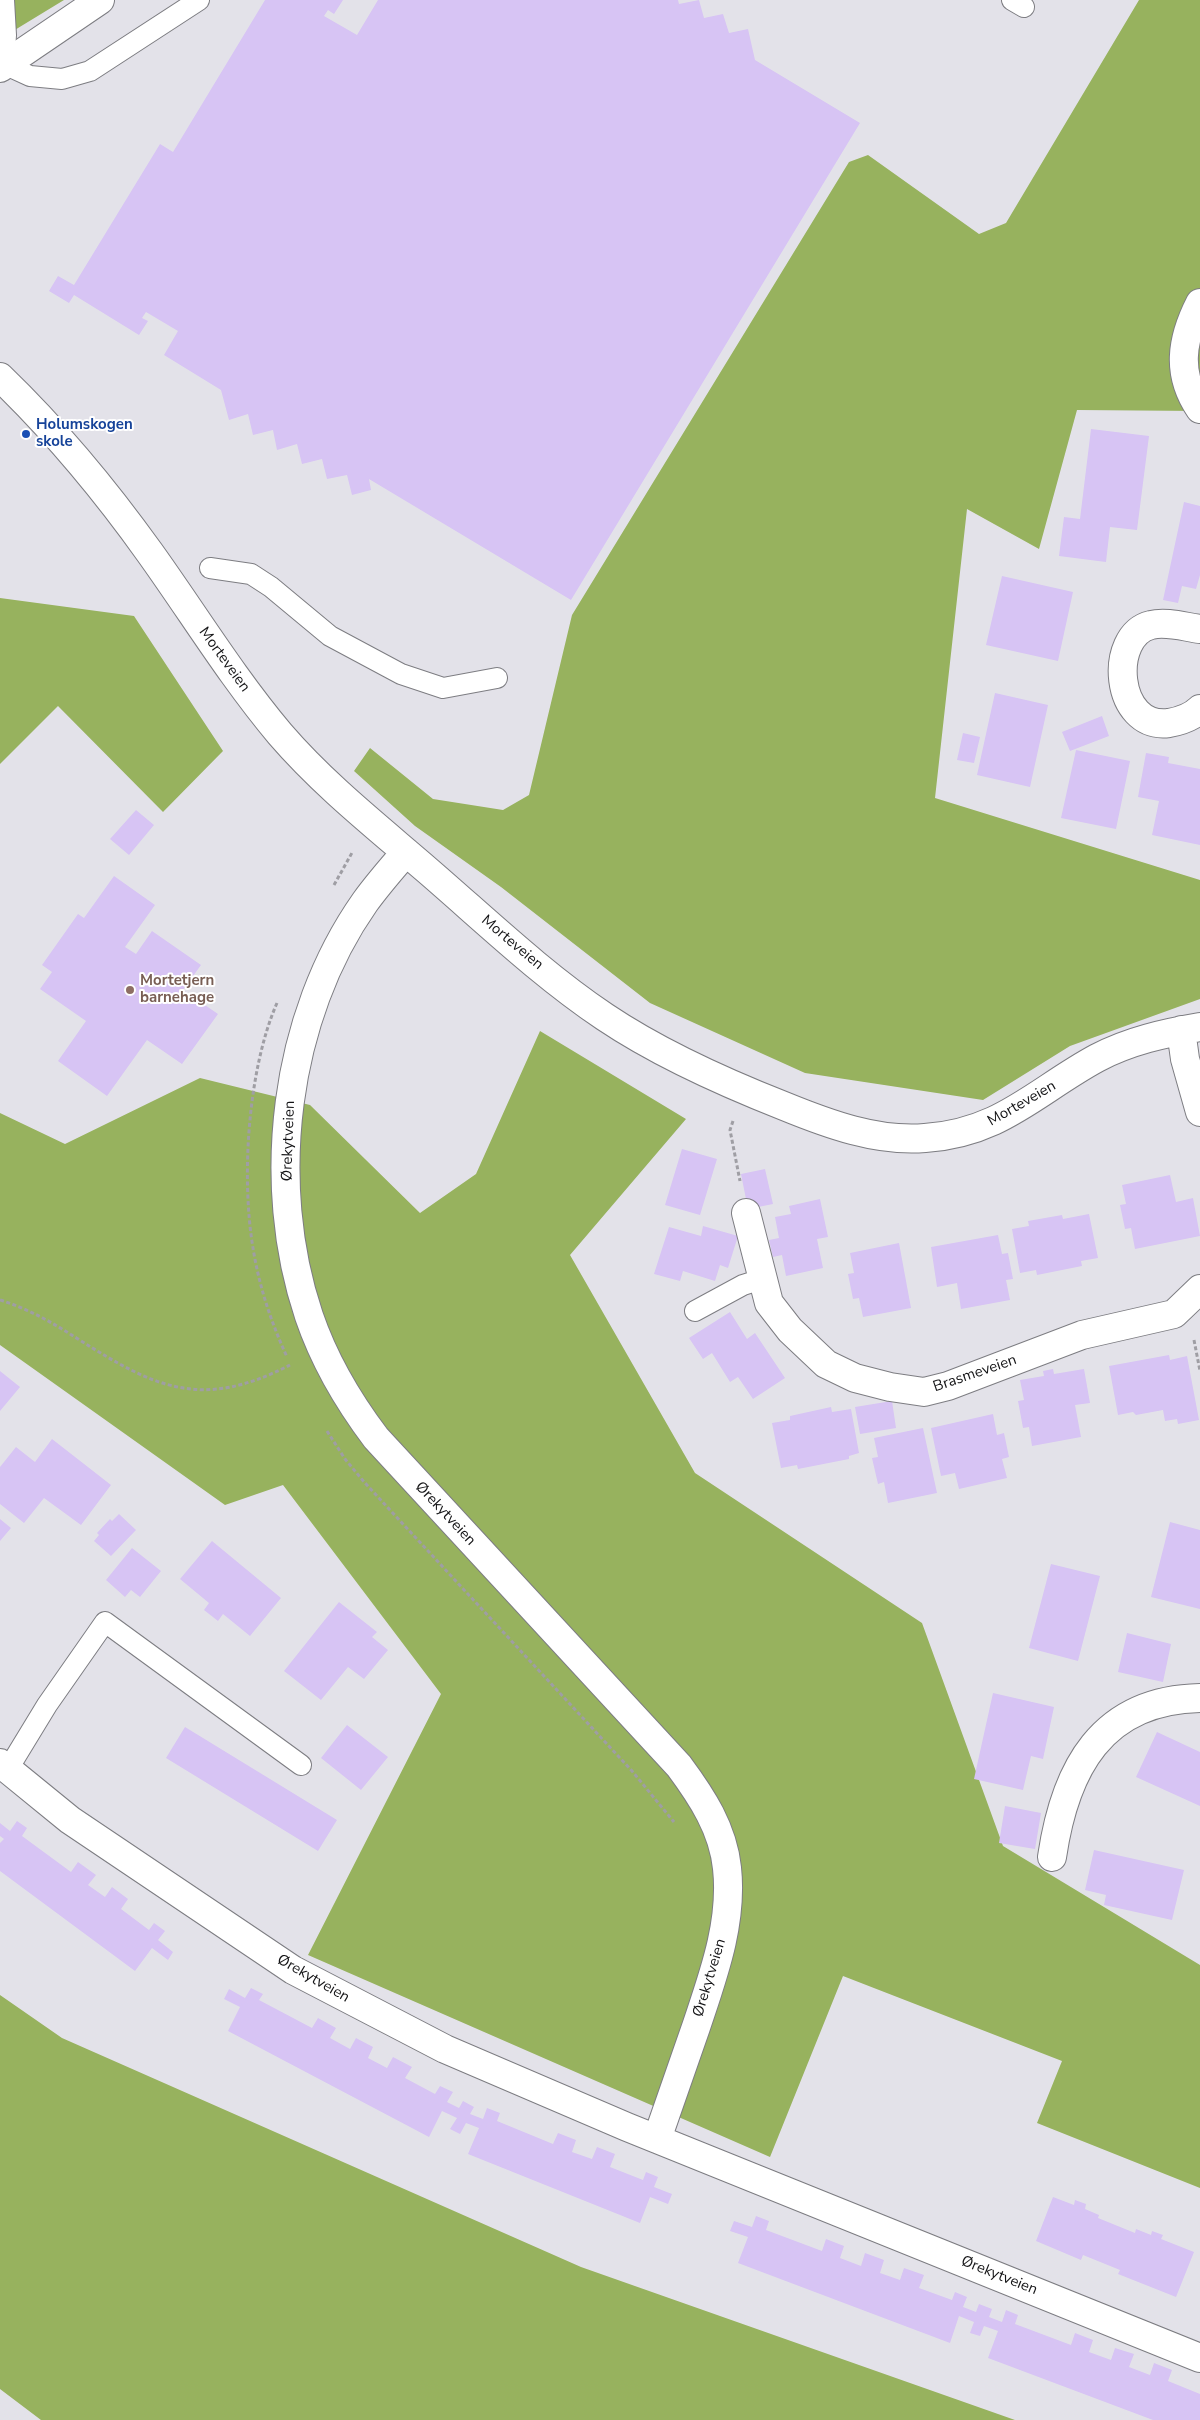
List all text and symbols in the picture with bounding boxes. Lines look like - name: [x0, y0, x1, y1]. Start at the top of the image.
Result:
- place label: Holumskogen skole: [36, 416, 133, 451]
- marker: Holumskogen skole: [20, 428, 32, 440]
- street label: Morteveien: [195, 624, 253, 696]
- street label: Morteveien: [477, 912, 547, 974]
- place label: Mortetjern barnehage: [140, 972, 214, 1007]
- marker: Mortetjern barnehage: [124, 984, 136, 996]
- street label: Morteveien: [985, 1077, 1059, 1131]
- street label: Ørekytveien: [279, 1100, 299, 1182]
- street label: Brasmeveien: [931, 1351, 1019, 1397]
- street label: Ørekytveien: [411, 1478, 479, 1550]
- street label: Ørekytveien: [690, 1937, 730, 2019]
- street label: Ørekytveien: [274, 1951, 352, 2007]
- street label: Ørekytveien: [958, 2253, 1040, 2299]

